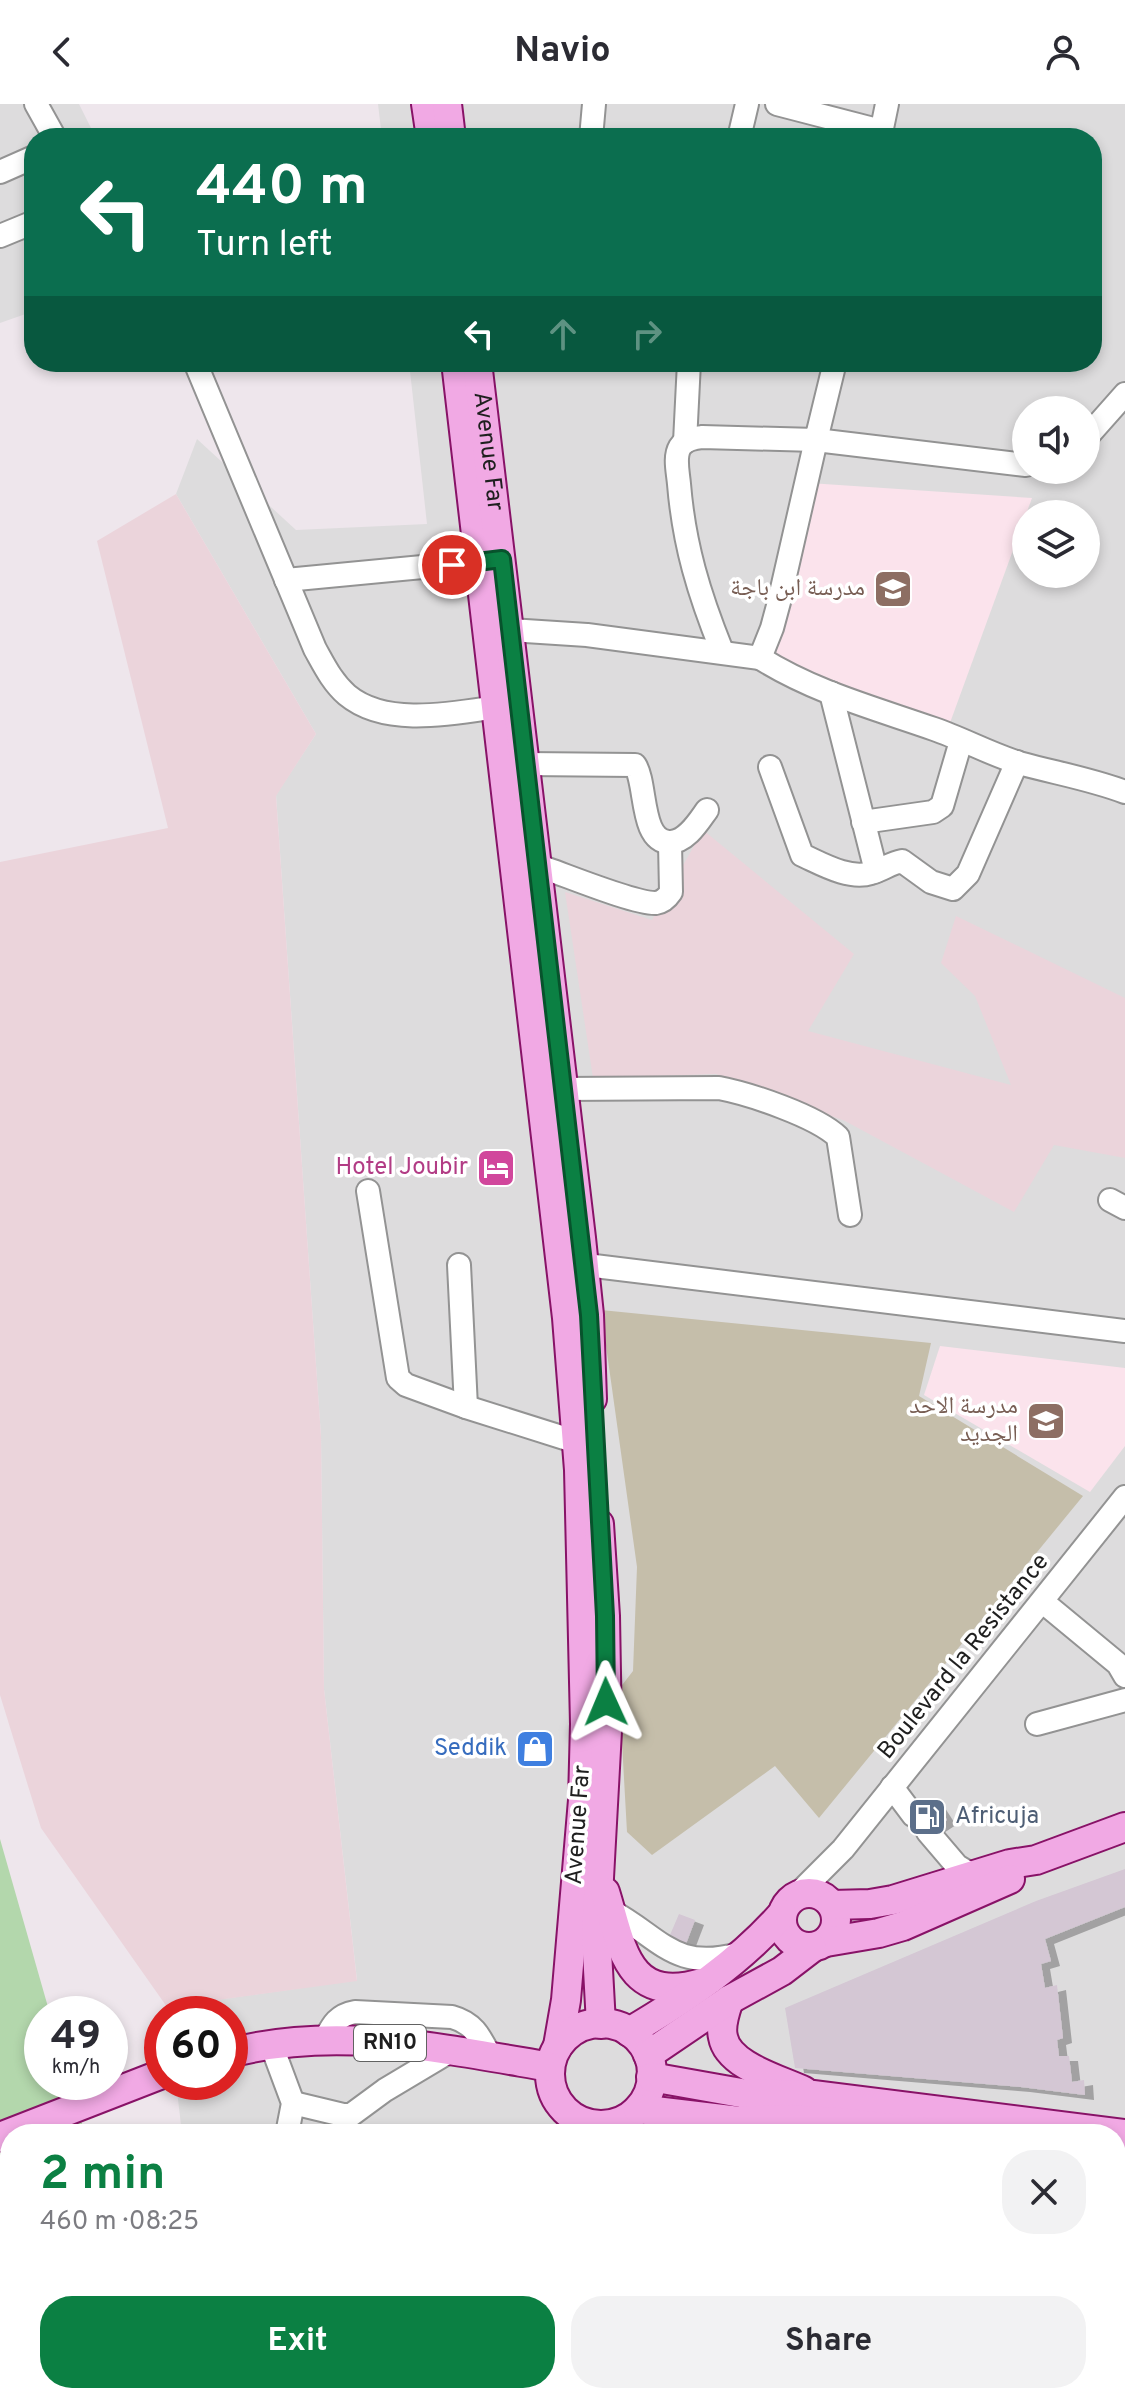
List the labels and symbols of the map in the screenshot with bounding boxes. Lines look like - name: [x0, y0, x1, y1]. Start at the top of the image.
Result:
- street label: Avenue Far: [466, 390, 510, 513]
- pin: [418, 531, 486, 599]
- school or university icon: مدرسة ابن باجة: [872, 568, 914, 610]
- place label: مدرسة ابن باجة: [730, 574, 865, 604]
- hotel icon: Hotel Joubir: [475, 1147, 517, 1189]
- place label: Hotel Joubir: [335, 1153, 468, 1183]
- place label: مدرسة الاحد الجديد: [909, 1392, 1018, 1450]
- school or university icon: مدرسة الاحد الجديد: [1025, 1400, 1067, 1442]
- street label: Boulevard la Resistance: [872, 1548, 1056, 1766]
- position arrow: [564, 1660, 648, 1744]
- shop icon: Seddik: [514, 1728, 556, 1770]
- place label: Seddik: [434, 1734, 507, 1764]
- street label: Avenue Far: [560, 1764, 598, 1886]
- fuel station icon: Africuja: [906, 1796, 948, 1838]
- place label: Africuja: [955, 1802, 1039, 1832]
- speed limit sign: 60: [144, 1996, 248, 2100]
- road number: RN10: [354, 2025, 426, 2061]

